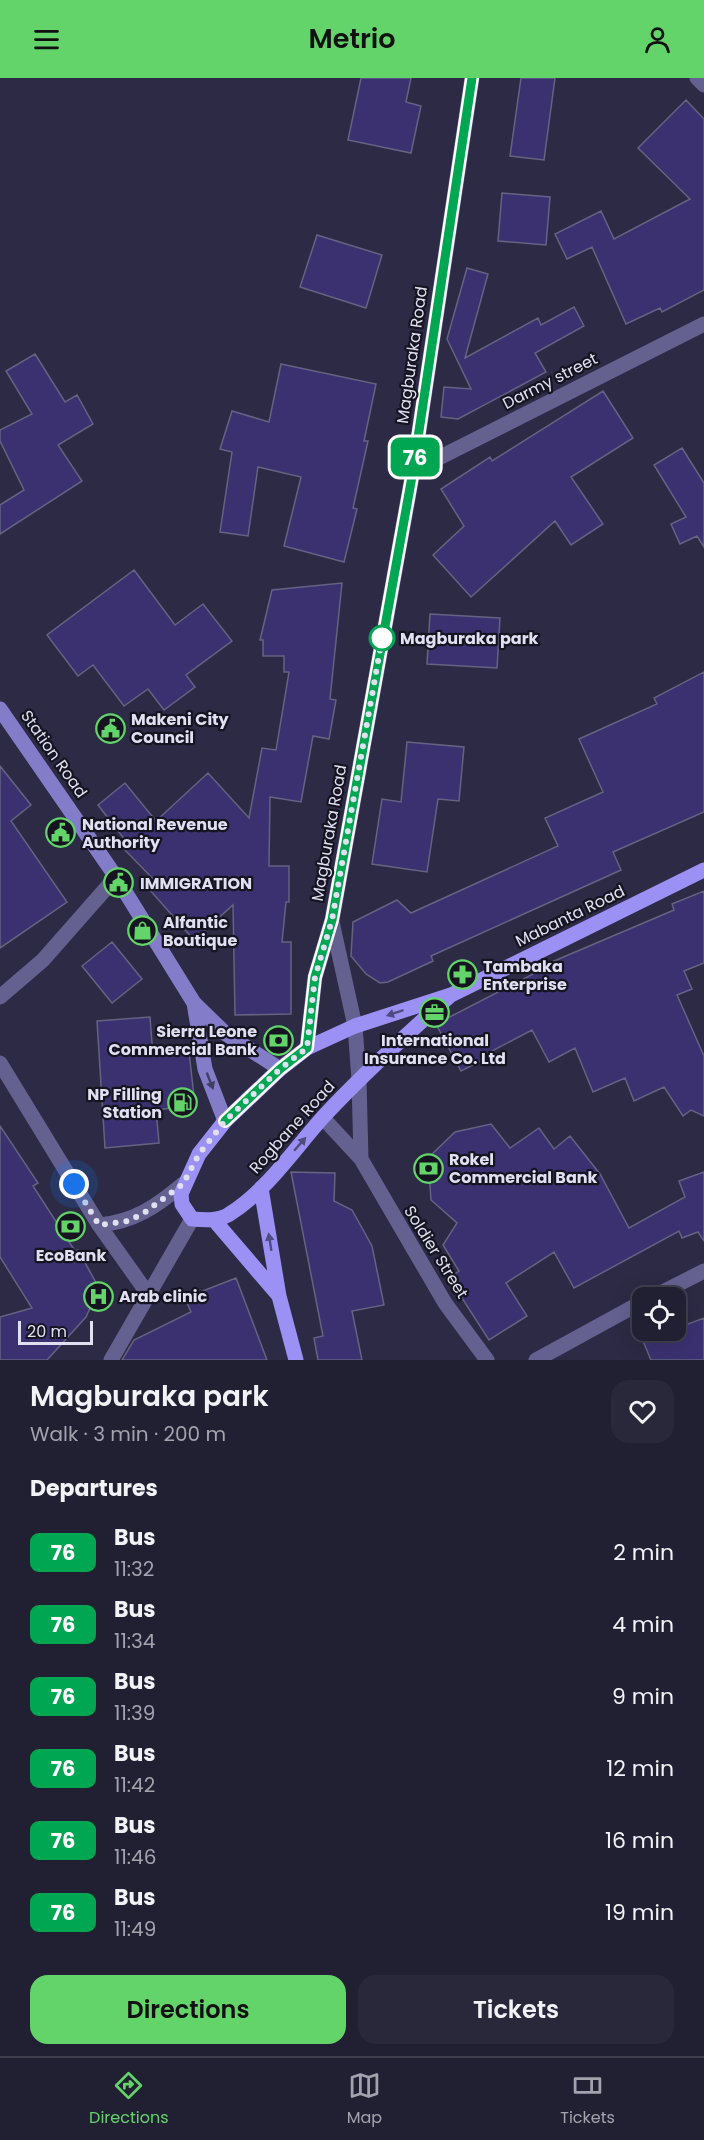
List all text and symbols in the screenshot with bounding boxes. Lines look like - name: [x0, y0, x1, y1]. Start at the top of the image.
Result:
- text: Metrio: [308, 20, 396, 57]
- icon: menu: [30, 23, 63, 56]
- icon: person: [641, 23, 674, 56]
- street label: Magburaka Road: [391, 285, 433, 425]
- street label: Darmy street: [499, 347, 602, 415]
- line badge: 76: [388, 438, 442, 476]
- text: 76: [403, 443, 427, 472]
- marker: Magburaka park: [369, 625, 395, 651]
- place label: Magburaka park: [400, 627, 538, 650]
- street label: Station Road: [15, 706, 93, 802]
- place label: Makeni City Council: [131, 708, 230, 749]
- public building icon: Makeni City Council: [94, 712, 126, 744]
- street label: Magburaka Road: [306, 763, 352, 903]
- place label: National Revenue Authority: [82, 813, 228, 854]
- public building icon: National Revenue Authority: [45, 817, 77, 849]
- public building icon: IMMIGRATION: [103, 867, 135, 899]
- place label: IMMIGRATION: [140, 872, 252, 895]
- street label: Mabanta Road: [511, 880, 629, 952]
- place label: Alfantic Boutique: [163, 911, 237, 952]
- shop icon: Alfantic Boutique: [126, 915, 158, 947]
- place label: Tambaka Enterprise: [483, 955, 567, 996]
- pharmacy icon: Tambaka Enterprise: [446, 959, 478, 991]
- office icon: International Insurance Co. Ltd: [419, 996, 451, 1028]
- one-way arrow: [386, 1008, 404, 1018]
- place label: Sierra Leone Commercial Bank: [109, 1020, 257, 1061]
- bank icon: Sierra Leone Commercial Bank: [262, 1024, 294, 1056]
- place label: International Insurance Co. Ltd: [364, 1029, 506, 1070]
- one-way arrow: [205, 1072, 215, 1090]
- street label: Rogbane Road: [244, 1075, 340, 1179]
- place label: NP Filling Station: [87, 1083, 162, 1124]
- fuel station icon: NP Filling Station: [167, 1087, 199, 1119]
- one-way arrow: [293, 1137, 306, 1152]
- place label: Rokel Commercial Bank: [449, 1148, 598, 1189]
- bank icon: Rokel Commercial Bank: [412, 1152, 444, 1184]
- your location: [59, 1169, 89, 1199]
- street label: Soldier Street: [398, 1201, 474, 1303]
- bank icon: EcoBank: [55, 1211, 87, 1243]
- one-way arrow: [265, 1233, 274, 1252]
- place label: EcoBank: [36, 1244, 106, 1267]
- hospital icon: Arab clinic: [82, 1280, 114, 1312]
- place label: Arab clinic: [119, 1285, 207, 1308]
- map controls: [632, 1287, 686, 1341]
- button: locate: [632, 1287, 686, 1341]
- scale bar: [18, 1318, 93, 1346]
- text: 20 m: [27, 1320, 67, 1343]
- text: Magburaka park: [30, 1377, 269, 1416]
- button: heart: [611, 1380, 674, 1443]
- text: Walk · 3 min · 200 m: [30, 1420, 226, 1448]
- text: Departures: [30, 1473, 158, 1504]
- text: Bus: [114, 1522, 156, 1553]
- text: 2 min: [613, 1537, 674, 1568]
- text: 76: [51, 1538, 75, 1567]
- text: 11:32: [114, 1555, 154, 1583]
- text: Bus: [114, 1594, 156, 1625]
- text: 4 min: [612, 1609, 674, 1640]
- text: 76: [51, 1610, 75, 1639]
- text: 11:34: [114, 1627, 155, 1655]
- text: Bus: [114, 1666, 156, 1697]
- text: 9 min: [612, 1681, 674, 1712]
- text: 76: [51, 1682, 75, 1711]
- text: 11:39: [114, 1699, 155, 1727]
- text: Bus: [114, 1738, 156, 1769]
- text: 12 min: [606, 1753, 674, 1784]
- text: 76: [51, 1754, 75, 1783]
- text: 11:42: [114, 1771, 155, 1799]
- text: Bus: [114, 1810, 156, 1841]
- text: 16 min: [605, 1825, 674, 1856]
- text: 76: [51, 1826, 75, 1855]
- text: 11:46: [114, 1843, 156, 1871]
- text: Bus: [114, 1882, 156, 1913]
- text: 19 min: [605, 1897, 674, 1928]
- text: 76: [51, 1898, 75, 1927]
- text: 11:49: [114, 1915, 156, 1943]
- button: Directions: [30, 1975, 346, 2044]
- button: Tickets: [358, 1975, 674, 2044]
- tab: Directions: [89, 2069, 169, 2130]
- tab: Map: [347, 2069, 382, 2130]
- tab: Tickets: [560, 2069, 615, 2130]

